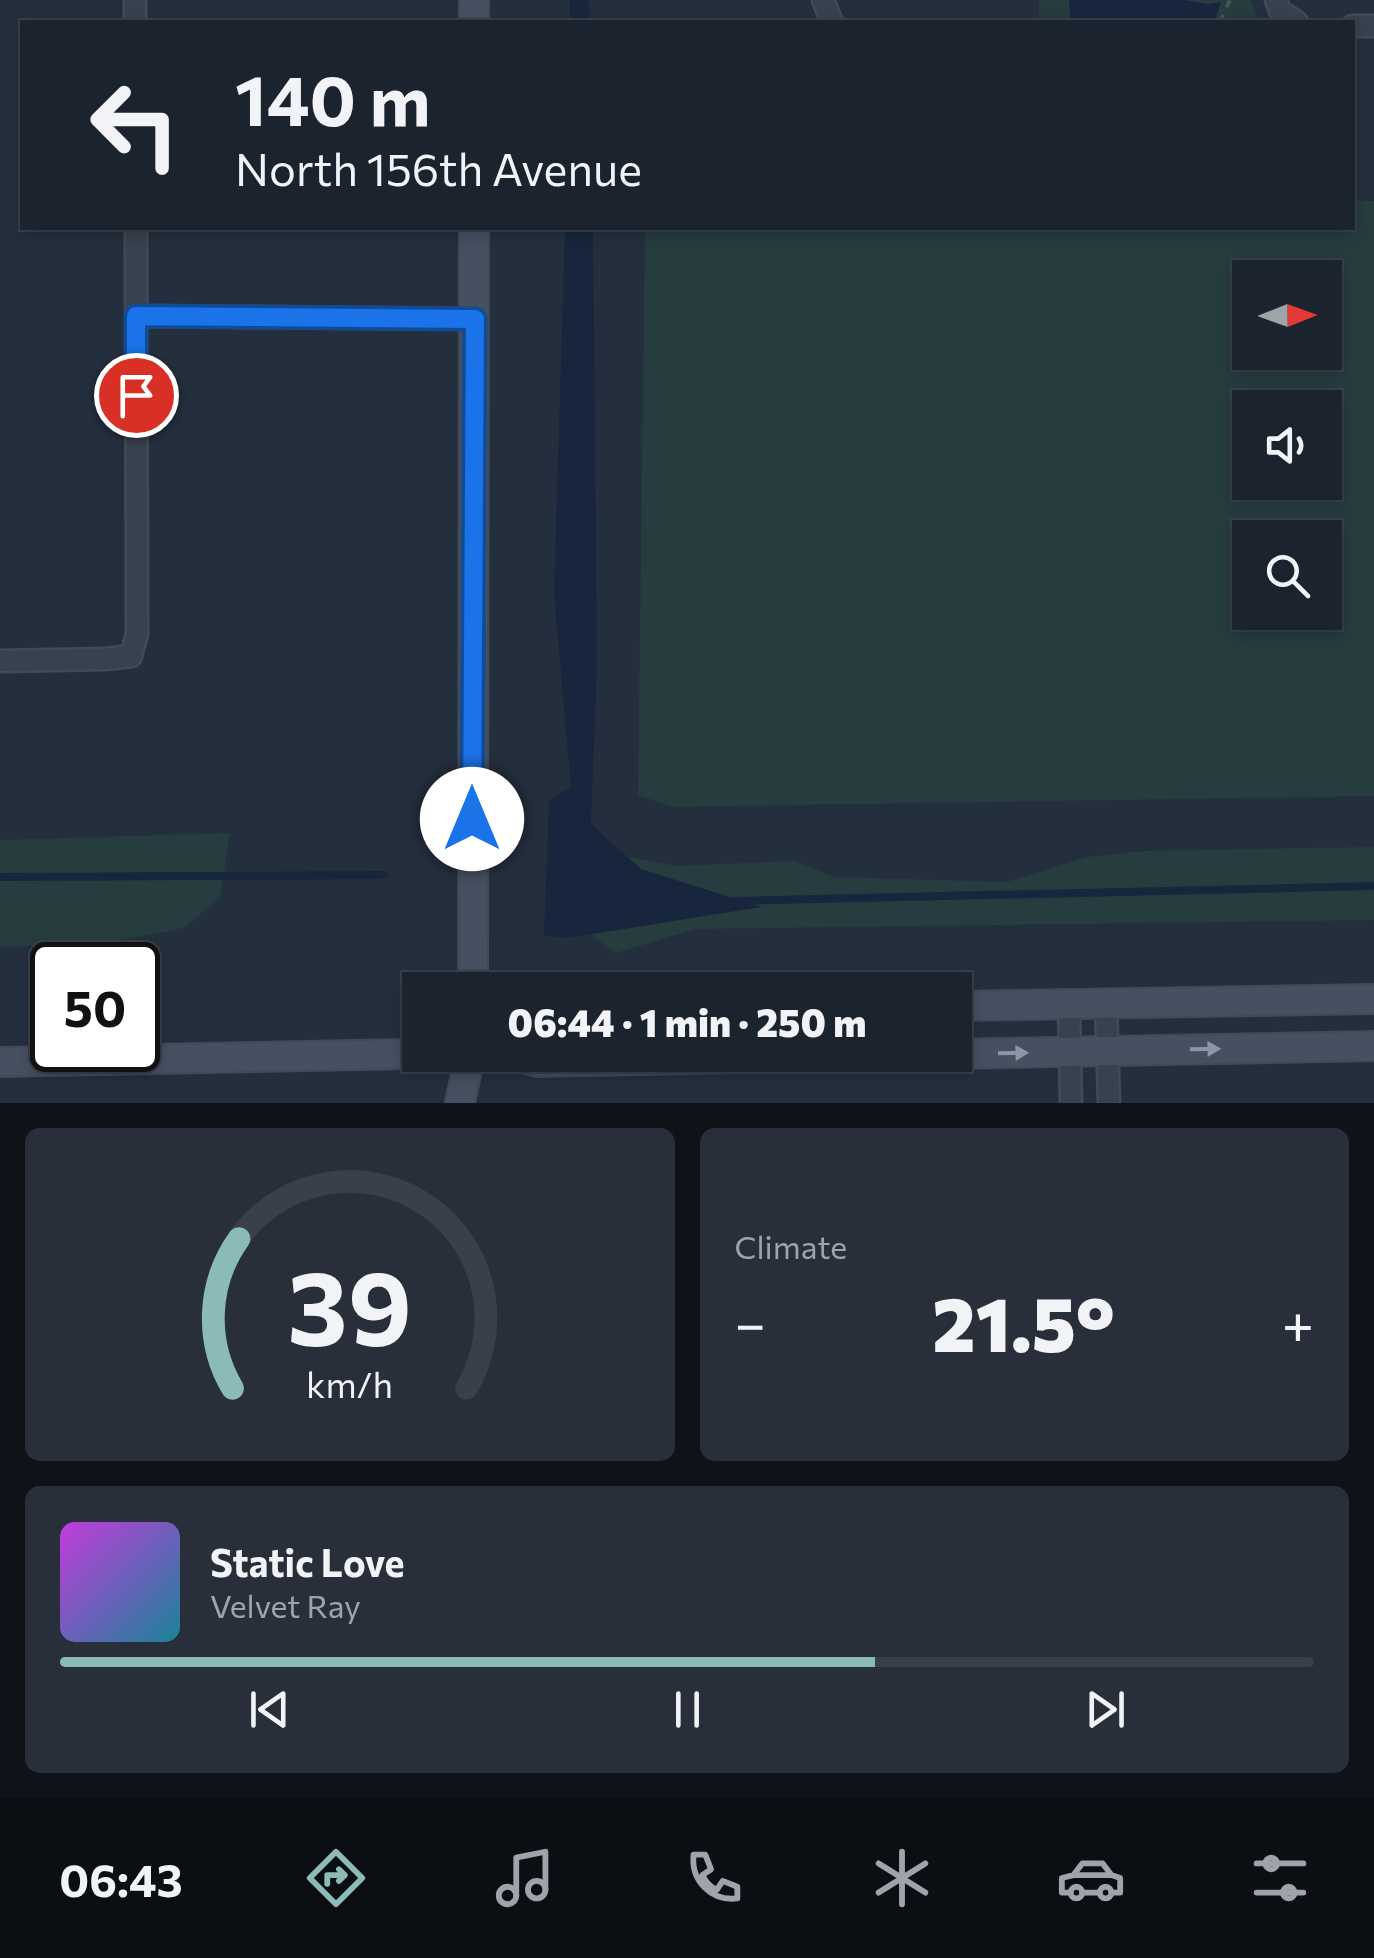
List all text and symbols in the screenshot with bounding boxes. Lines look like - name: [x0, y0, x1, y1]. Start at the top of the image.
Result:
- text: 140 m: [235, 55, 431, 140]
- icon: left: [70, 60, 200, 190]
- text: North 156th Avenue: [235, 140, 642, 195]
- north arrow: [1232, 260, 1342, 370]
- map controls: [1232, 260, 1342, 630]
- pin: [94, 353, 179, 438]
- icon: arrive: [109, 368, 164, 423]
- button: sound: [1232, 390, 1342, 500]
- button: search: [1232, 520, 1342, 630]
- position arrow: [420, 767, 524, 871]
- speed limit sign: 50: [30, 942, 160, 1072]
- text: 06:44 · 1 min · 250 m: [508, 998, 866, 1045]
- one-way arrow: [1190, 1041, 1222, 1057]
- one-way arrow: [997, 1045, 1029, 1061]
- text: Climate: [735, 1226, 847, 1266]
- text: 39: [287, 1240, 412, 1367]
- text: 21.5°: [932, 1276, 1115, 1367]
- text: −: [735, 1288, 766, 1355]
- text: +: [1282, 1288, 1314, 1355]
- text: km/h: [306, 1362, 393, 1405]
- text: Static Love: [210, 1538, 405, 1585]
- text: Velvet Ray: [210, 1585, 361, 1625]
- icon: previous: [242, 1682, 297, 1737]
- icon: pause: [660, 1682, 715, 1737]
- icon: next: [1078, 1682, 1133, 1737]
- icon: directions: [301, 1843, 371, 1913]
- icon: music: [490, 1843, 560, 1913]
- icon: phone: [679, 1843, 749, 1913]
- icon: climate: [867, 1843, 937, 1913]
- icon: car: [1056, 1843, 1126, 1913]
- icon: filters: [1245, 1843, 1315, 1913]
- text: 06:43: [59, 1851, 183, 1906]

